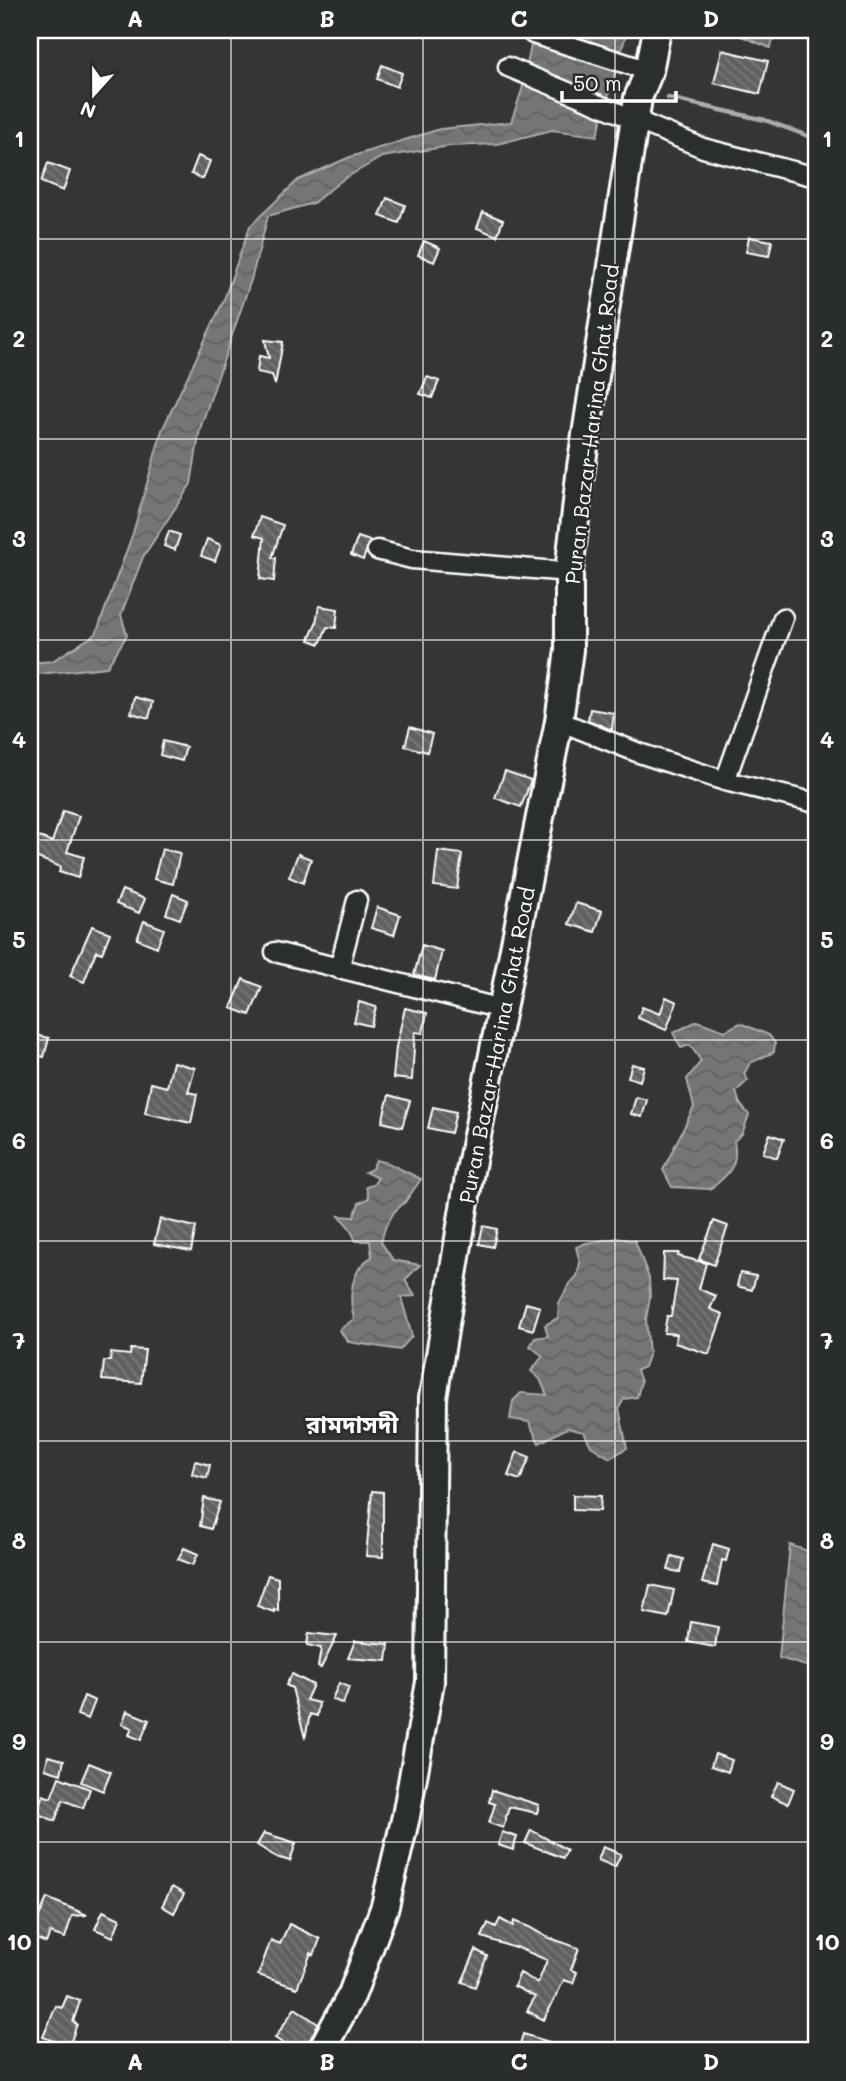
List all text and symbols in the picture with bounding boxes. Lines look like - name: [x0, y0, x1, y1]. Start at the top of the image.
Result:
- text: A: [127, 3, 143, 33]
- text: B: [319, 3, 335, 33]
- text: C: [510, 3, 528, 33]
- text: D: [703, 3, 719, 33]
- north arrow: [60, 60, 130, 130]
- scale bar: [562, 60, 676, 104]
- text: 50 m: [573, 69, 622, 96]
- text: N: [77, 96, 99, 125]
- text: 1: [14, 123, 24, 153]
- text: 1: [822, 123, 832, 153]
- street label: Puran Bazar-Harina Ghat Road: [558, 263, 624, 585]
- text: 2: [13, 323, 25, 353]
- text: 2: [821, 323, 833, 353]
- text: 3: [12, 523, 26, 553]
- text: 3: [820, 523, 834, 553]
- text: 4: [12, 724, 26, 754]
- text: 4: [820, 724, 834, 754]
- street label: Puran Bazar-Harina Ghat Road: [452, 884, 540, 1206]
- text: 5: [12, 924, 26, 954]
- text: 5: [820, 924, 834, 954]
- text: 6: [12, 1125, 26, 1155]
- text: 6: [820, 1125, 834, 1155]
- text: 7: [13, 1325, 26, 1355]
- text: 7: [821, 1325, 834, 1355]
- district label: রামদাসদী: [305, 1408, 399, 1439]
- text: 8: [12, 1525, 26, 1555]
- text: 8: [820, 1525, 834, 1555]
- text: 9: [12, 1726, 26, 1756]
- text: 9: [820, 1726, 834, 1756]
- text: 10: [7, 1926, 32, 1956]
- text: 10: [815, 1926, 840, 1956]
- text: A: [127, 2046, 143, 2076]
- text: B: [319, 2046, 335, 2076]
- text: C: [510, 2046, 528, 2076]
- text: D: [703, 2046, 719, 2076]

